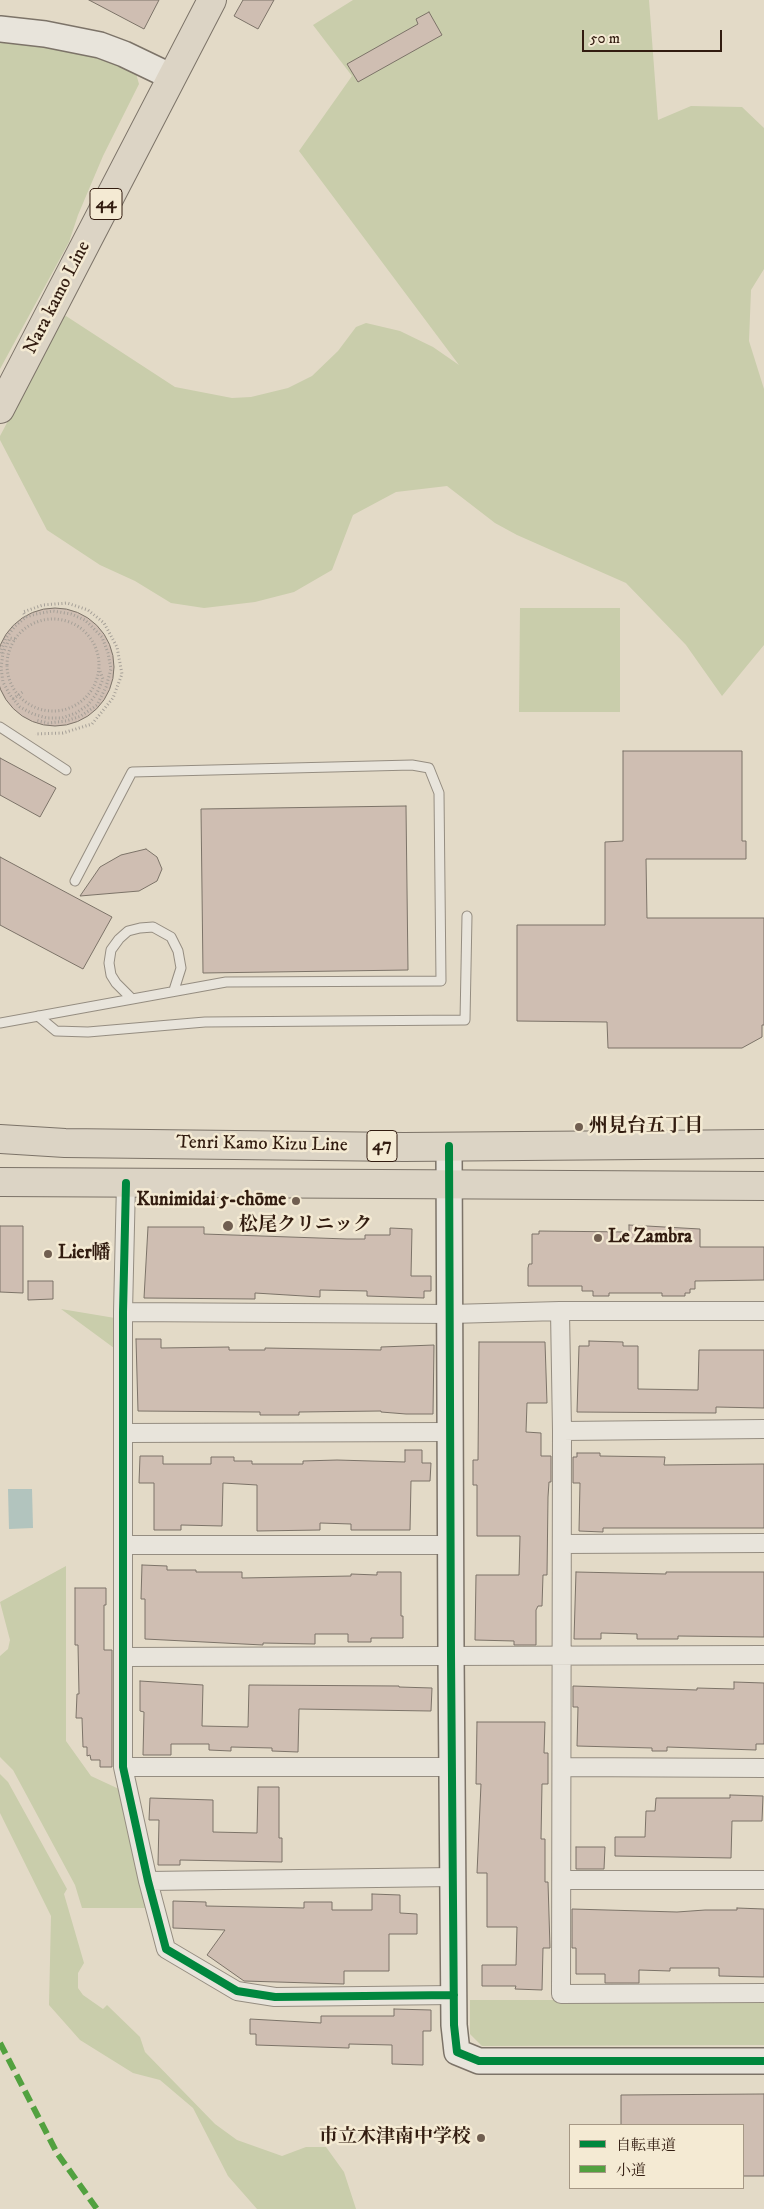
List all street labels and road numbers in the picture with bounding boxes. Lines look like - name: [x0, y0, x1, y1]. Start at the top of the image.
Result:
- road number: 44: [90, 188, 122, 220]
- street label: Nara kamo Line: [20, 238, 96, 358]
- road number: 47: [367, 1130, 397, 1162]
- street label: Tenri Kamo Kizu Line: [176, 1132, 348, 1158]

